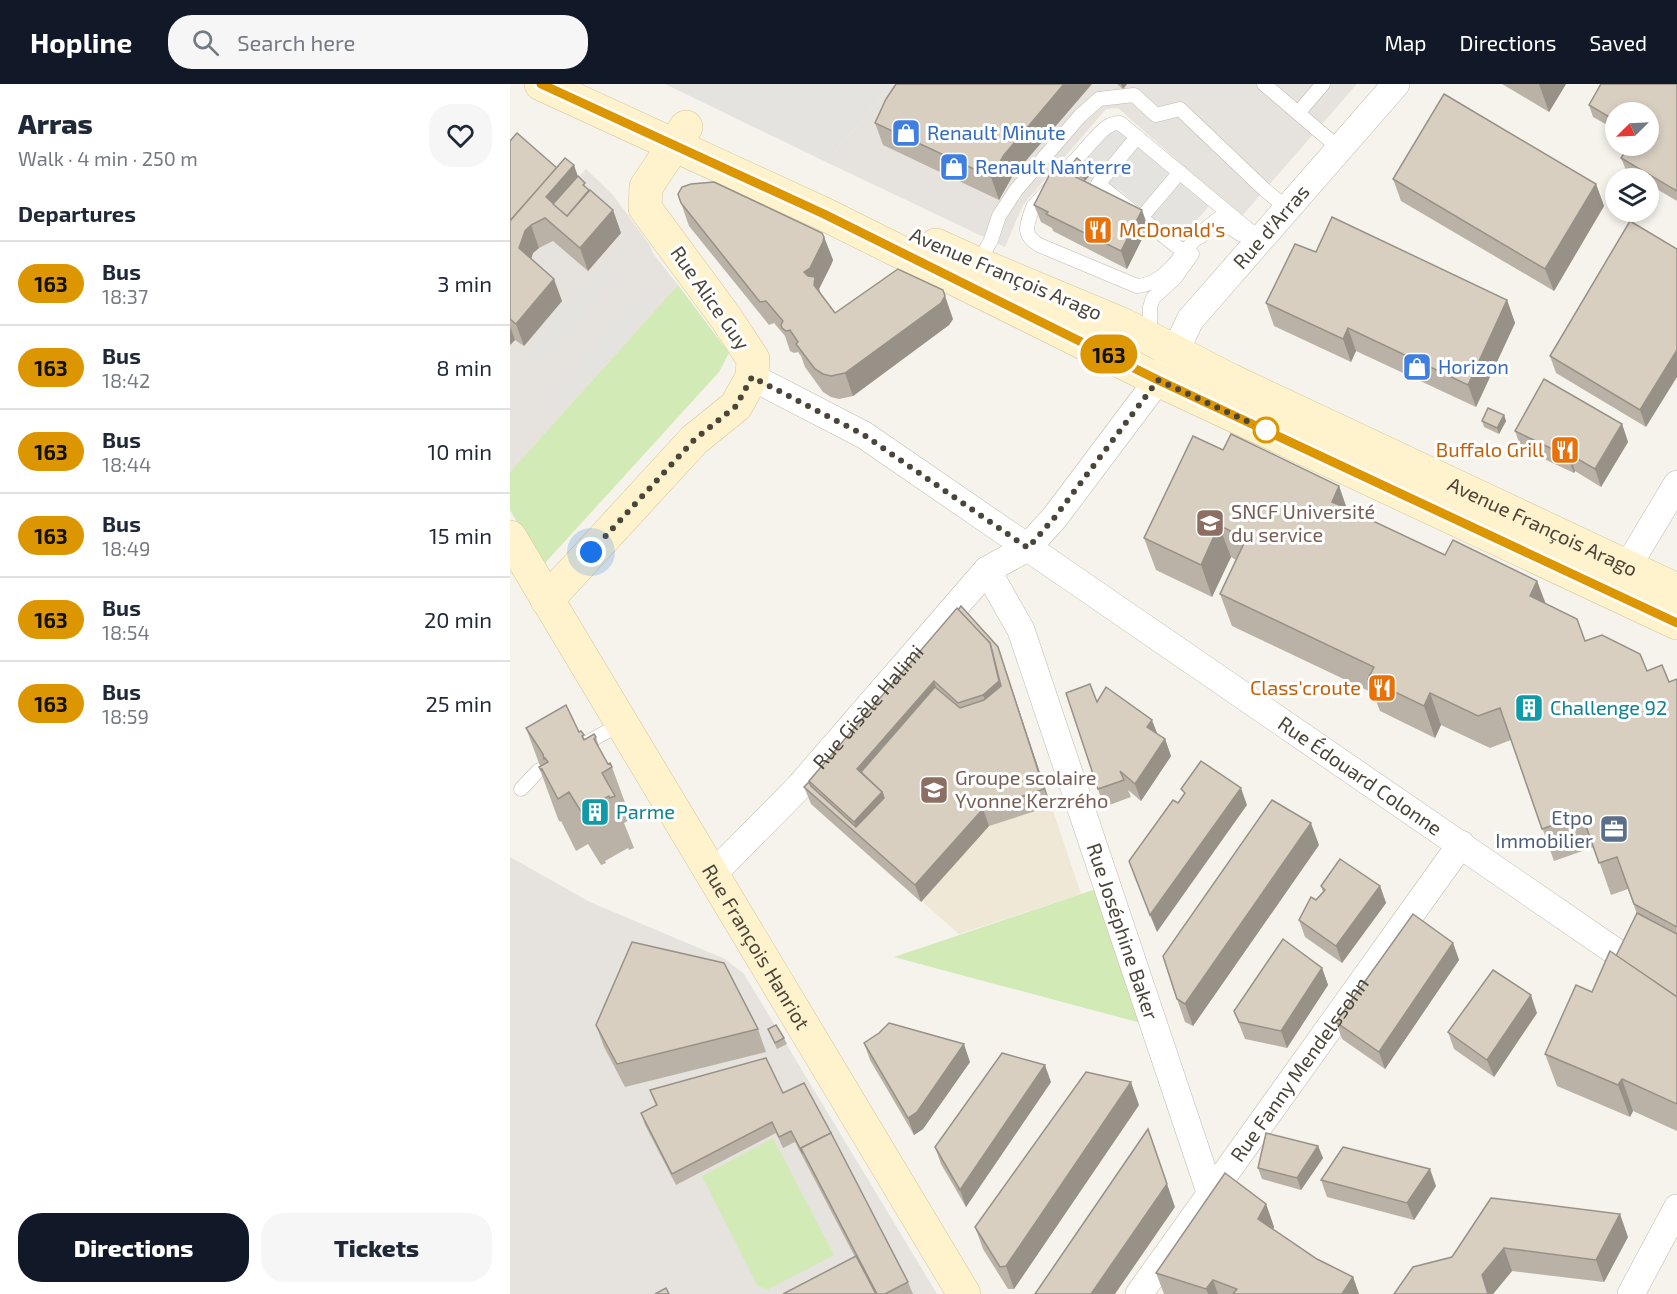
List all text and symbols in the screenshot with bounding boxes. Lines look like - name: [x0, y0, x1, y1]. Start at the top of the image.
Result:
- search box: [168, 15, 588, 69]
- text: Hopline: [30, 25, 132, 59]
- icon: search: [189, 26, 222, 59]
- text: Search here: [237, 29, 355, 55]
- text: Map: [1384, 30, 1427, 55]
- text: Directions: [1460, 30, 1556, 55]
- text: Saved: [1589, 30, 1647, 55]
- north arrow: [1605, 102, 1659, 156]
- map controls: [1605, 102, 1659, 222]
- button: heart: [429, 104, 492, 167]
- text: Arras: [18, 106, 93, 140]
- shop icon: Renault Minute: [890, 117, 922, 149]
- place label: Renault Minute: [927, 120, 1066, 144]
- text: Walk · 4 min · 250 m: [18, 146, 198, 170]
- shop icon: Renault Nanterre: [938, 151, 970, 183]
- place label: Renault Nanterre: [975, 154, 1131, 178]
- button: layers: [1605, 168, 1659, 222]
- street label: Rue d'Arras: [1227, 179, 1314, 273]
- text: Departures: [18, 200, 136, 226]
- restaurant icon: McDonald's: [1082, 214, 1114, 246]
- place label: McDonald's: [1119, 217, 1225, 241]
- street label: Avenue François Arago: [906, 222, 1106, 325]
- street label: Rue Alice Guy: [666, 241, 756, 354]
- text: Bus: [102, 258, 141, 284]
- text: 3 min: [437, 270, 492, 296]
- text: 163: [34, 271, 68, 296]
- text: 18:37: [102, 284, 148, 308]
- line badge: 163: [1074, 334, 1144, 374]
- text: Bus: [102, 342, 141, 368]
- text: 163: [1092, 342, 1126, 367]
- shop icon: Horizon: [1401, 351, 1433, 383]
- text: 8 min: [436, 354, 492, 380]
- place label: Horizon: [1438, 354, 1509, 378]
- text: 163: [34, 355, 68, 380]
- text: 18:42: [102, 368, 150, 392]
- unlabelled marker: [1253, 417, 1279, 443]
- text: Bus: [102, 426, 141, 452]
- restaurant icon: Buffalo Grill: [1549, 434, 1581, 466]
- place label: Buffalo Grill: [1436, 437, 1544, 461]
- text: 10 min: [428, 438, 492, 464]
- text: 163: [34, 439, 68, 464]
- text: 18:44: [102, 452, 151, 476]
- street label: Avenue François Arago: [1444, 471, 1642, 581]
- place label: SNCF Université du service: [1231, 499, 1375, 546]
- school or university icon: SNCF Université du service: [1194, 507, 1226, 539]
- text: Bus: [102, 510, 141, 536]
- text: 15 min: [429, 522, 492, 548]
- text: 163: [34, 523, 68, 548]
- text: 18:49: [102, 536, 151, 560]
- your location: [576, 537, 606, 567]
- text: Bus: [102, 594, 141, 620]
- text: 20 min: [424, 606, 492, 632]
- text: 163: [34, 607, 68, 632]
- text: 18:54: [102, 620, 150, 644]
- street label: Rue Gisèle Halimi: [807, 639, 928, 773]
- restaurant icon: Class'croute: [1366, 672, 1398, 704]
- place label: Class'croute: [1250, 675, 1361, 699]
- text: Bus: [102, 678, 141, 704]
- text: 25 min: [425, 690, 492, 716]
- text: 163: [34, 691, 68, 716]
- building icon: Challenge 92: [1513, 692, 1545, 724]
- place label: Challenge 92: [1550, 695, 1667, 719]
- text: 18:59: [102, 704, 149, 728]
- street label: Rue Édouard Colonne: [1274, 711, 1447, 840]
- place label: Groupe scolaire Yvonne Kerzrého: [955, 765, 1108, 812]
- school or university icon: Groupe scolaire Yvonne Kerzrého: [918, 774, 950, 806]
- building icon: Parme: [579, 796, 611, 828]
- place label: Parme: [616, 799, 675, 823]
- place label: Etpo Immobilier: [1495, 805, 1593, 852]
- office icon: Etpo Immobilier: [1598, 813, 1630, 845]
- street label: Rue Joséphine Baker: [1082, 840, 1164, 1023]
- street label: Rue François Hanriot: [698, 859, 816, 1034]
- street label: Rue Fanny Mendelssohn: [1225, 972, 1373, 1166]
- button: Directions: [18, 1213, 249, 1282]
- button: Tickets: [261, 1213, 492, 1282]

